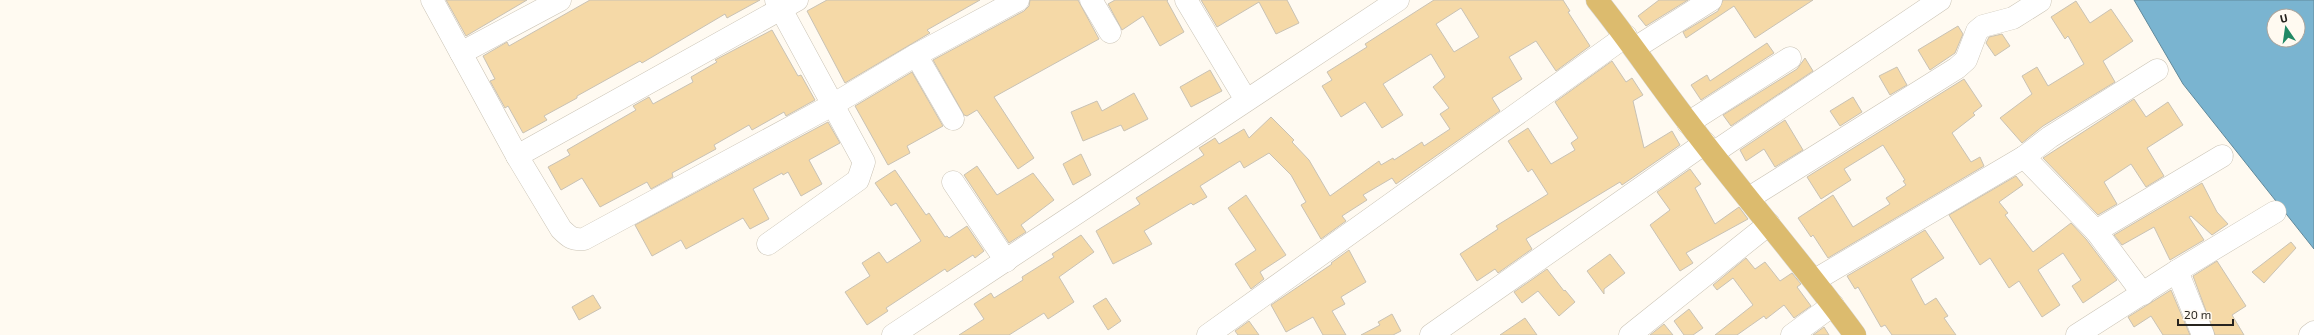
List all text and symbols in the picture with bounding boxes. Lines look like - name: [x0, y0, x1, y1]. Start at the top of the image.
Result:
- north arrow: [2266, 8, 2306, 48]
- text: U: [2278, 11, 2289, 25]
- scale bar: [2178, 301, 2233, 327]
- text: 20 m: [2184, 307, 2211, 321]

